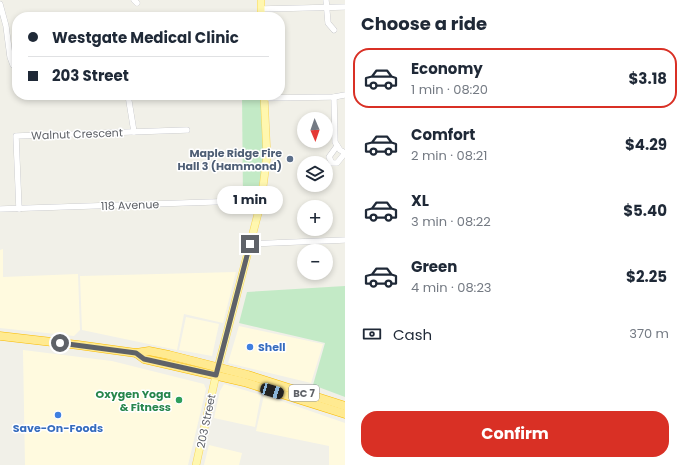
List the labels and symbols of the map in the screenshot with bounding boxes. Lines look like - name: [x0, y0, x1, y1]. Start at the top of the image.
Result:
- north arrow: [297, 112, 333, 148]
- street label: Walnut Crescent: [31, 124, 123, 144]
- place label: Maple Ridge Fire Hall 3 (Hammond): [177, 145, 282, 174]
- marker: Maple Ridge Fire Hall 3 (Hammond): [285, 154, 295, 164]
- callout: 1 min: [217, 186, 283, 214]
- street label: 118 Avenue: [101, 196, 160, 214]
- route end: [241, 235, 259, 253]
- route start: [51, 334, 69, 352]
- place label: Shell: [258, 339, 285, 355]
- marker: Shell: [245, 342, 255, 352]
- car: [259, 382, 285, 400]
- road number: BC 7: [289, 385, 319, 401]
- place label: Oxygen Yoga & Fitness: [96, 386, 171, 415]
- street label: 203 Street: [192, 393, 220, 449]
- marker: Oxygen Yoga & Fitness: [174, 395, 184, 405]
- marker: Save-On-Foods: [53, 410, 63, 420]
- place label: Save-On-Foods: [13, 420, 103, 436]

